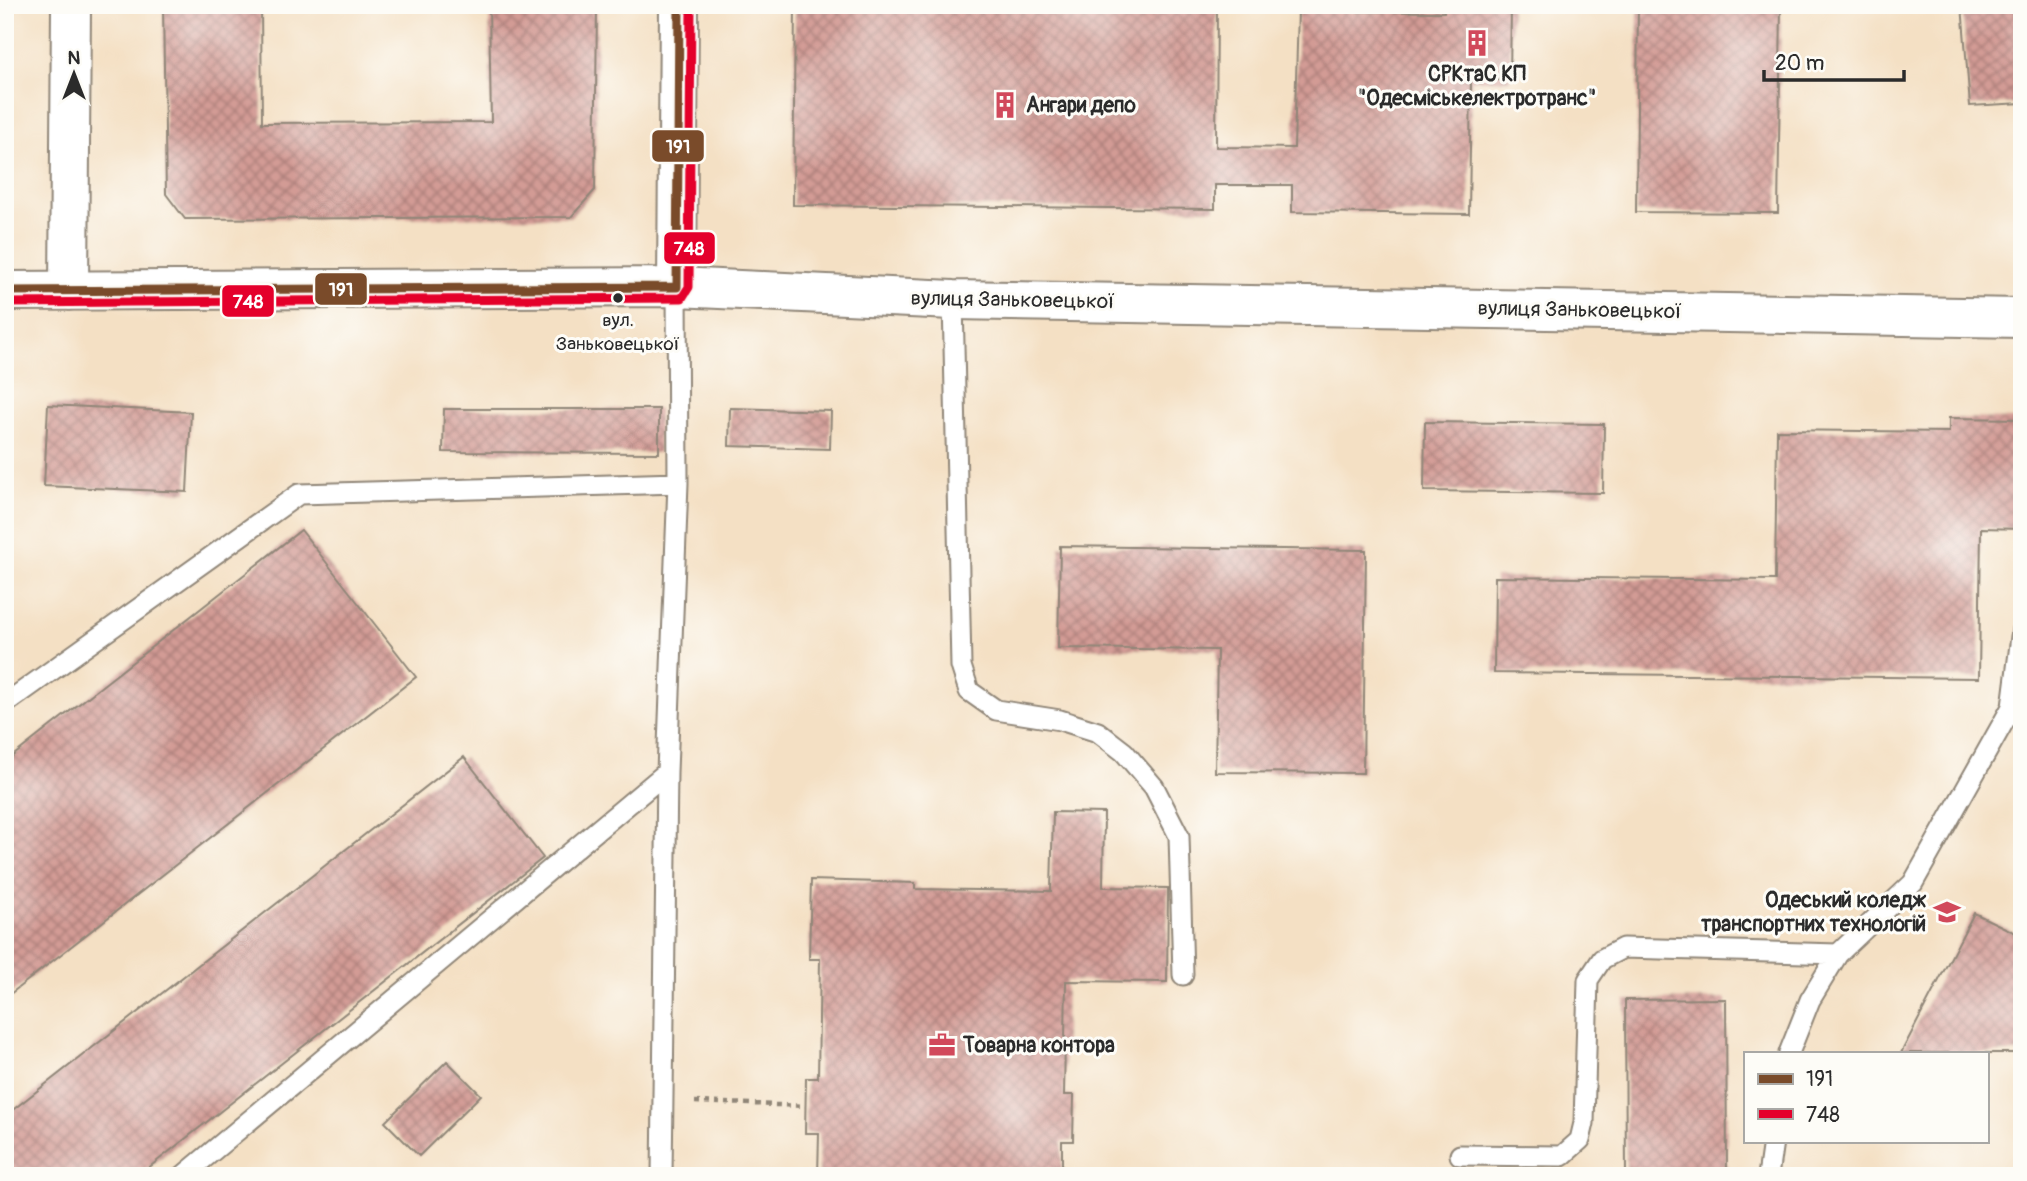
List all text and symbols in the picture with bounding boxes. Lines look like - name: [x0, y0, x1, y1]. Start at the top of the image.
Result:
- building icon: СРКтаС КП "Одесміськелектротранс": [1462, 28, 1492, 58]
- north arrow: [38, 38, 108, 108]
- scale bar: [1764, 38, 1904, 82]
- text: N: [68, 46, 81, 70]
- text: 20 m: [1775, 50, 1824, 77]
- place label: СРКтаС КП "Одесміськелектротранс": [1358, 61, 1596, 112]
- building icon: Ангари депо: [990, 90, 1020, 120]
- place label: Ангари депо: [1026, 92, 1136, 119]
- line badge: 191: [651, 129, 705, 163]
- text: 191: [666, 135, 690, 159]
- line badge: 748: [663, 231, 716, 265]
- text: 748: [674, 237, 705, 261]
- line badge: 191: [314, 272, 368, 306]
- text: 191: [329, 278, 353, 302]
- line badge: 748: [221, 284, 275, 318]
- street label: вулиця Заньковецької: [910, 285, 1116, 315]
- text: 748: [233, 290, 264, 314]
- marker: вул. Заньковецької: [611, 291, 625, 305]
- street label: вулиця Заньковецької: [1477, 295, 1683, 325]
- place label: вул. Заньковецької: [556, 308, 680, 356]
- place label: Одеський коледж транспортних технологій: [1701, 887, 1927, 938]
- school or university icon: Одеський коледж транспортних технологій: [1932, 897, 1962, 927]
- office icon: Товарна контора: [927, 1030, 957, 1060]
- place label: Товарна контора: [962, 1032, 1115, 1059]
- legend: [1744, 1052, 1988, 1142]
- text: 191: [1806, 1066, 1833, 1093]
- text: 748: [1806, 1102, 1840, 1129]

